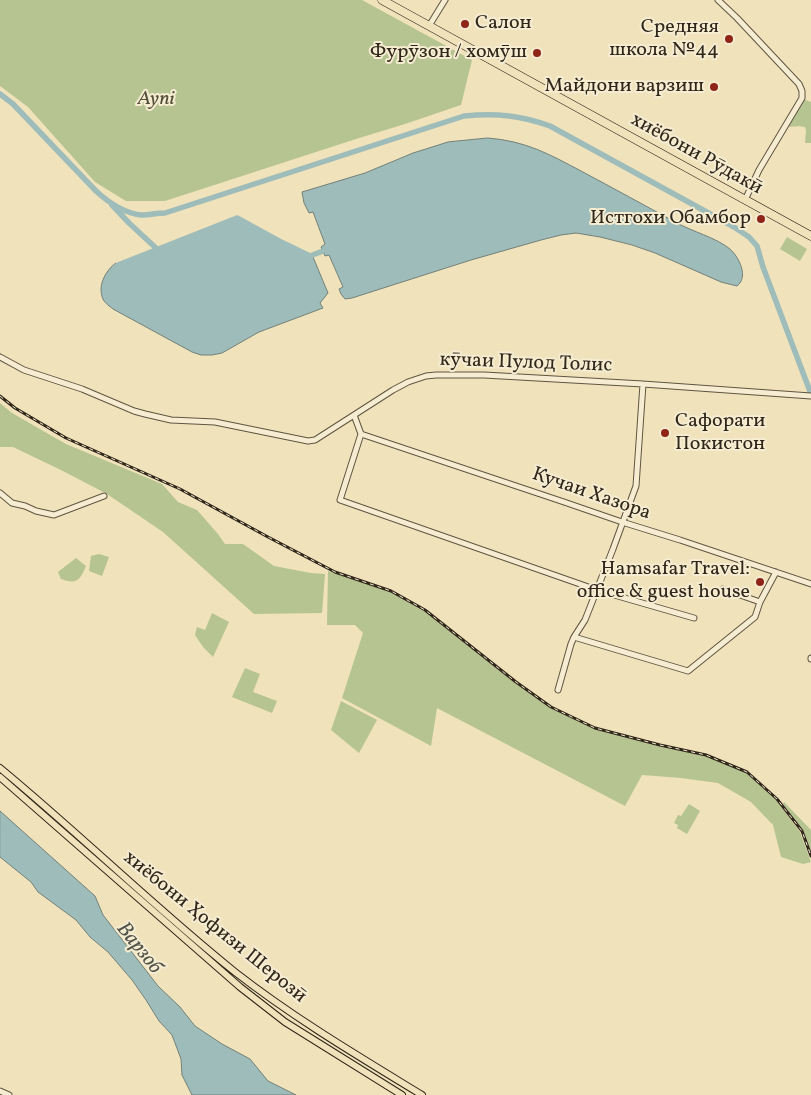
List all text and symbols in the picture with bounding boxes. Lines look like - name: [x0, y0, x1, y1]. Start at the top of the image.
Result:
- place label: Салон: [475, 12, 532, 36]
- place label: Средняя школа №44: [609, 16, 719, 63]
- marker: Салон: [459, 18, 471, 30]
- marker: Средняя школа №44: [723, 33, 735, 45]
- place label: Фурӯзон / хомӯш: [370, 41, 527, 65]
- marker: Фурӯзон / хомӯш: [531, 47, 543, 59]
- place label: Майдони варзиш: [545, 75, 704, 99]
- marker: Майдони варзиш: [708, 81, 720, 93]
- park label: Ayni: [138, 88, 174, 112]
- street label: хиёбони Рӯдакӣ: [626, 109, 766, 201]
- place label: Истгохи Обамбор: [590, 207, 751, 231]
- marker: Истгохи Обамбор: [755, 213, 767, 225]
- street label: кӯчаи Пулод Толис: [439, 349, 613, 379]
- place label: Сафорати Покистон: [675, 410, 765, 457]
- marker: Сафорати Покистон: [659, 427, 671, 439]
- street label: Кучаи Хазора: [528, 463, 654, 527]
- place label: Hamsafar Travel: office & guest house: [577, 558, 750, 605]
- marker: Hamsafar Travel: office & guest house: [754, 576, 766, 588]
- street label: хиёбони Ҳофизи Шерозӣ: [117, 847, 311, 1009]
- water label: Варзоб: [110, 918, 166, 980]

